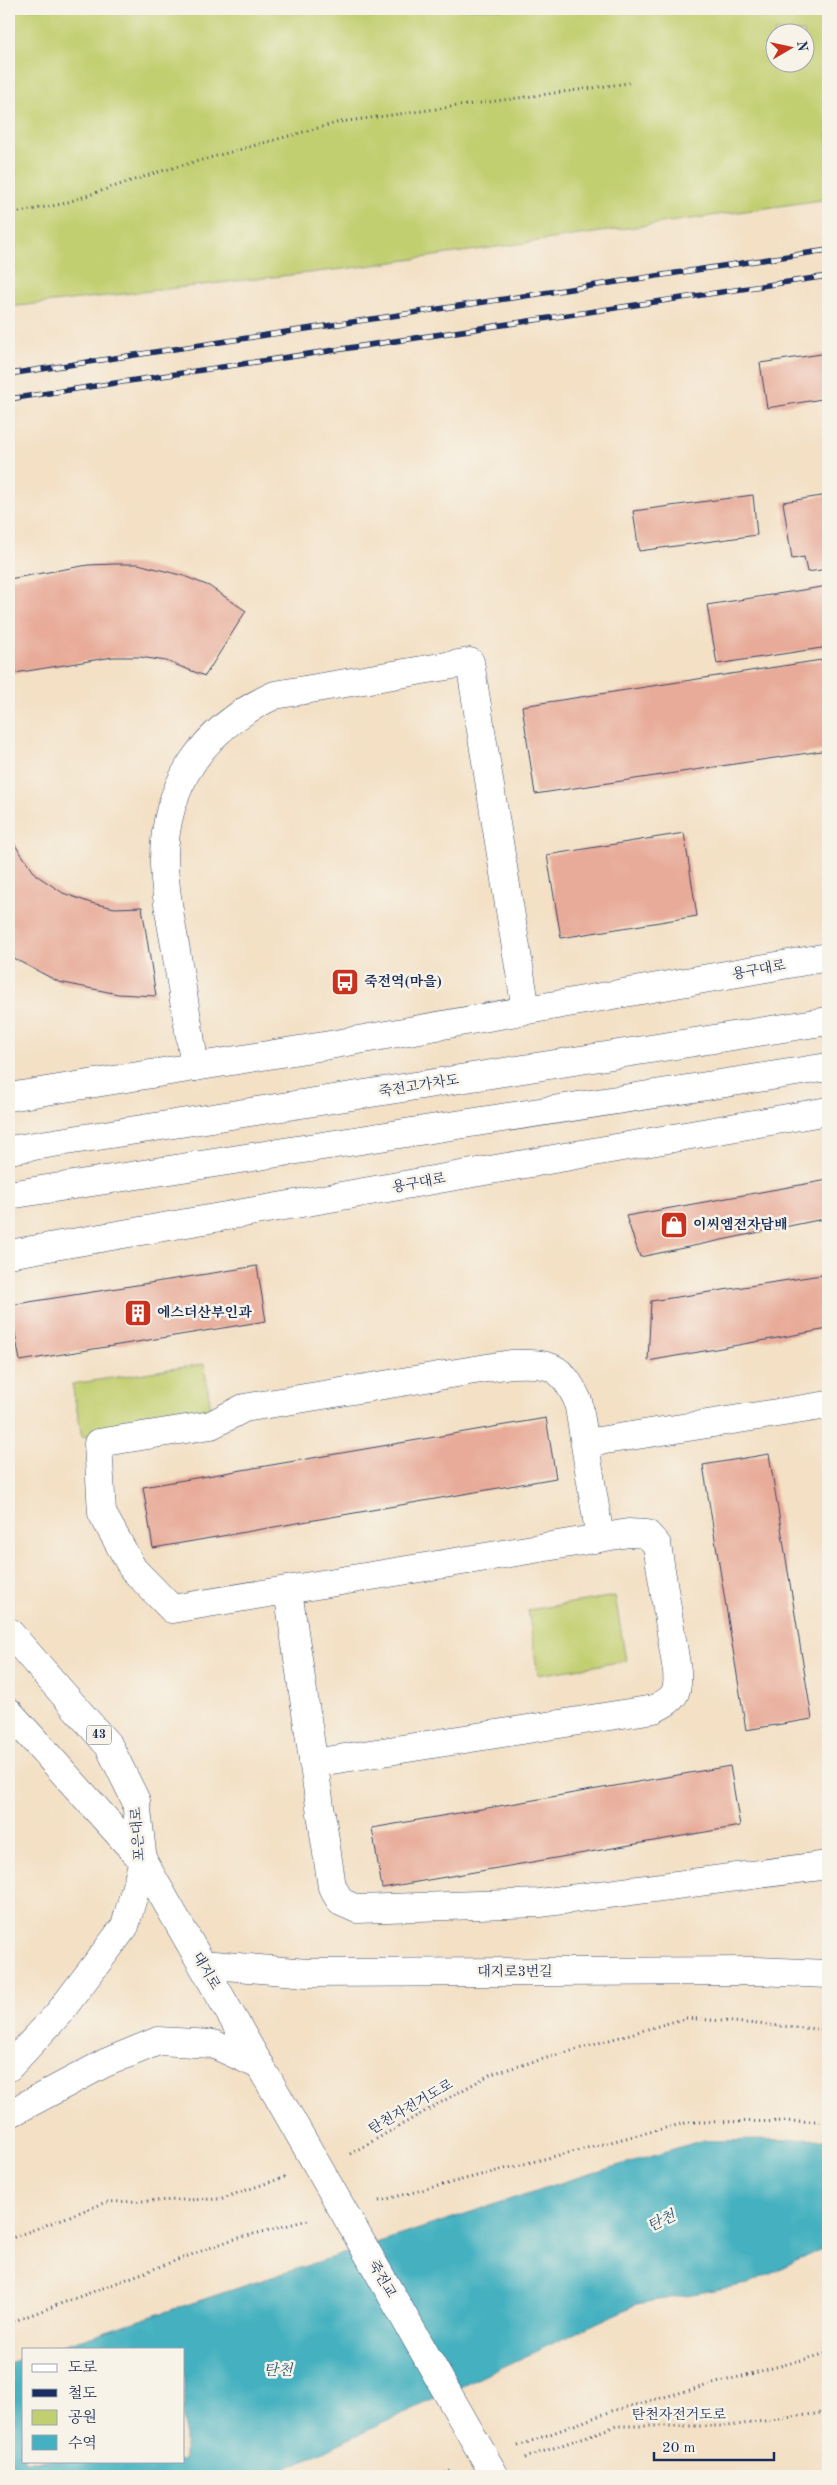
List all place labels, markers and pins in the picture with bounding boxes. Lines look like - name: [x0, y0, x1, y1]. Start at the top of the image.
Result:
- bus stop icon: 죽전역(마을): [330, 967, 360, 997]
- place label: 죽전역(마을): [364, 973, 442, 989]
- shop icon: 이씨엠전자담배: [659, 1210, 689, 1240]
- place label: 이씨엠전자담배: [693, 1216, 788, 1232]
- building icon: 에스더산부인과: [123, 1298, 153, 1328]
- place label: 에스더산부인과: [157, 1304, 252, 1320]

